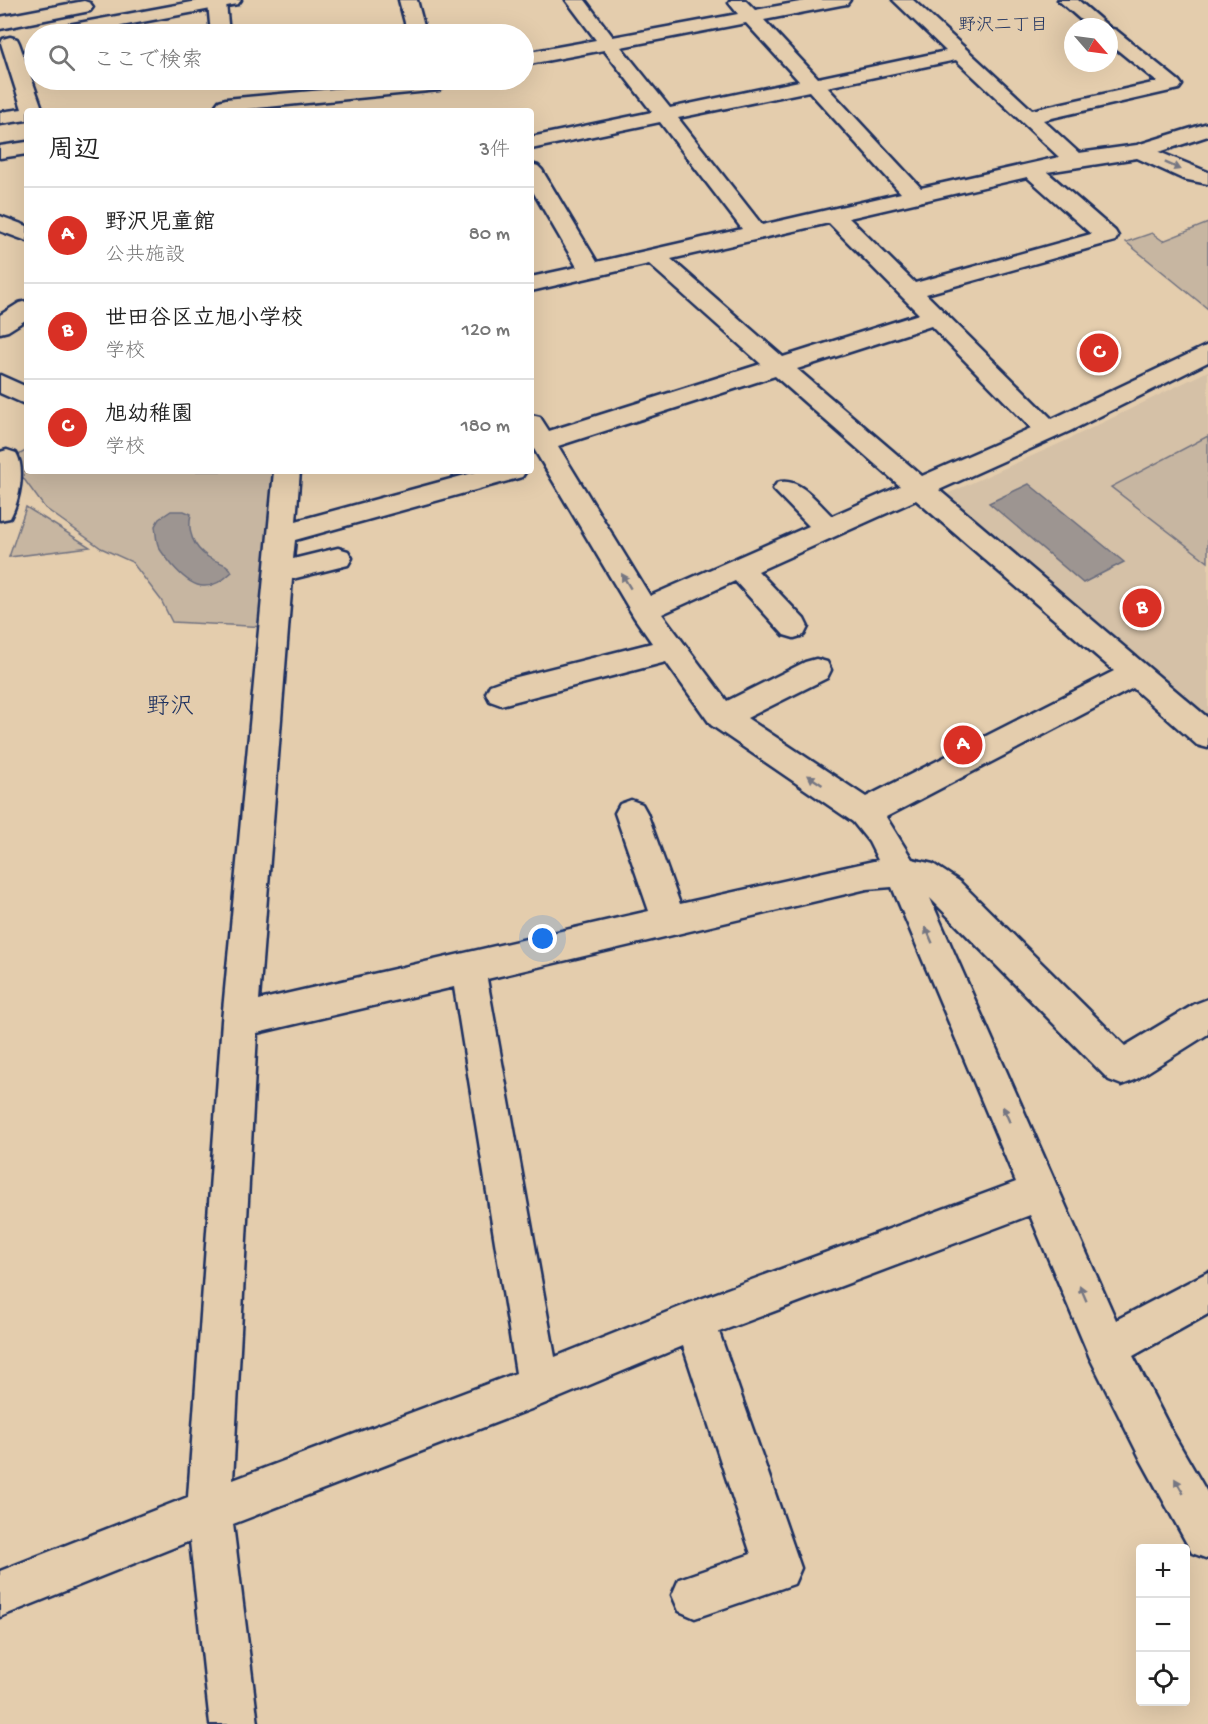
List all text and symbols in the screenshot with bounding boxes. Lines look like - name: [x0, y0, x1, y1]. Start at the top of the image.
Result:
- district label: 野沢二丁目: [958, 16, 1048, 37]
- north arrow: [1064, 18, 1118, 72]
- search box: [24, 24, 534, 90]
- icon: search: [45, 41, 78, 74]
- text: ここで検索: [93, 49, 203, 75]
- text: 周辺: [48, 137, 100, 168]
- text: 3件: [480, 140, 510, 163]
- one-way arrow: [1165, 162, 1182, 171]
- text: 野沢児童館: [105, 211, 215, 237]
- text: A: [62, 224, 73, 247]
- text: 80 m: [469, 224, 510, 247]
- text: 公共施設: [105, 245, 185, 268]
- text: 世田谷区立旭小学校: [105, 307, 303, 333]
- text: B: [62, 320, 73, 343]
- text: 120 m: [462, 320, 510, 343]
- pin: C: [1080, 330, 1118, 376]
- text: 学校: [105, 341, 145, 364]
- text: 旭幼稚園: [105, 403, 193, 429]
- text: C: [62, 416, 73, 439]
- text: 180 m: [461, 416, 510, 439]
- text: 学校: [105, 437, 145, 460]
- one-way arrow: [621, 573, 632, 589]
- pin: B: [1122, 586, 1162, 630]
- district label: 野沢: [146, 694, 194, 723]
- pin: A: [944, 722, 982, 768]
- one-way arrow: [808, 774, 824, 786]
- your location: [528, 924, 557, 953]
- one-way arrow: [924, 926, 933, 944]
- one-way arrow: [1001, 1105, 1010, 1123]
- one-way arrow: [1078, 1284, 1088, 1302]
- one-way arrow: [1174, 1477, 1184, 1494]
- map controls: [1136, 1544, 1190, 1706]
- button: +: [1136, 1544, 1190, 1598]
- button: −: [1136, 1598, 1190, 1652]
- button: locate: [1136, 1652, 1190, 1706]

